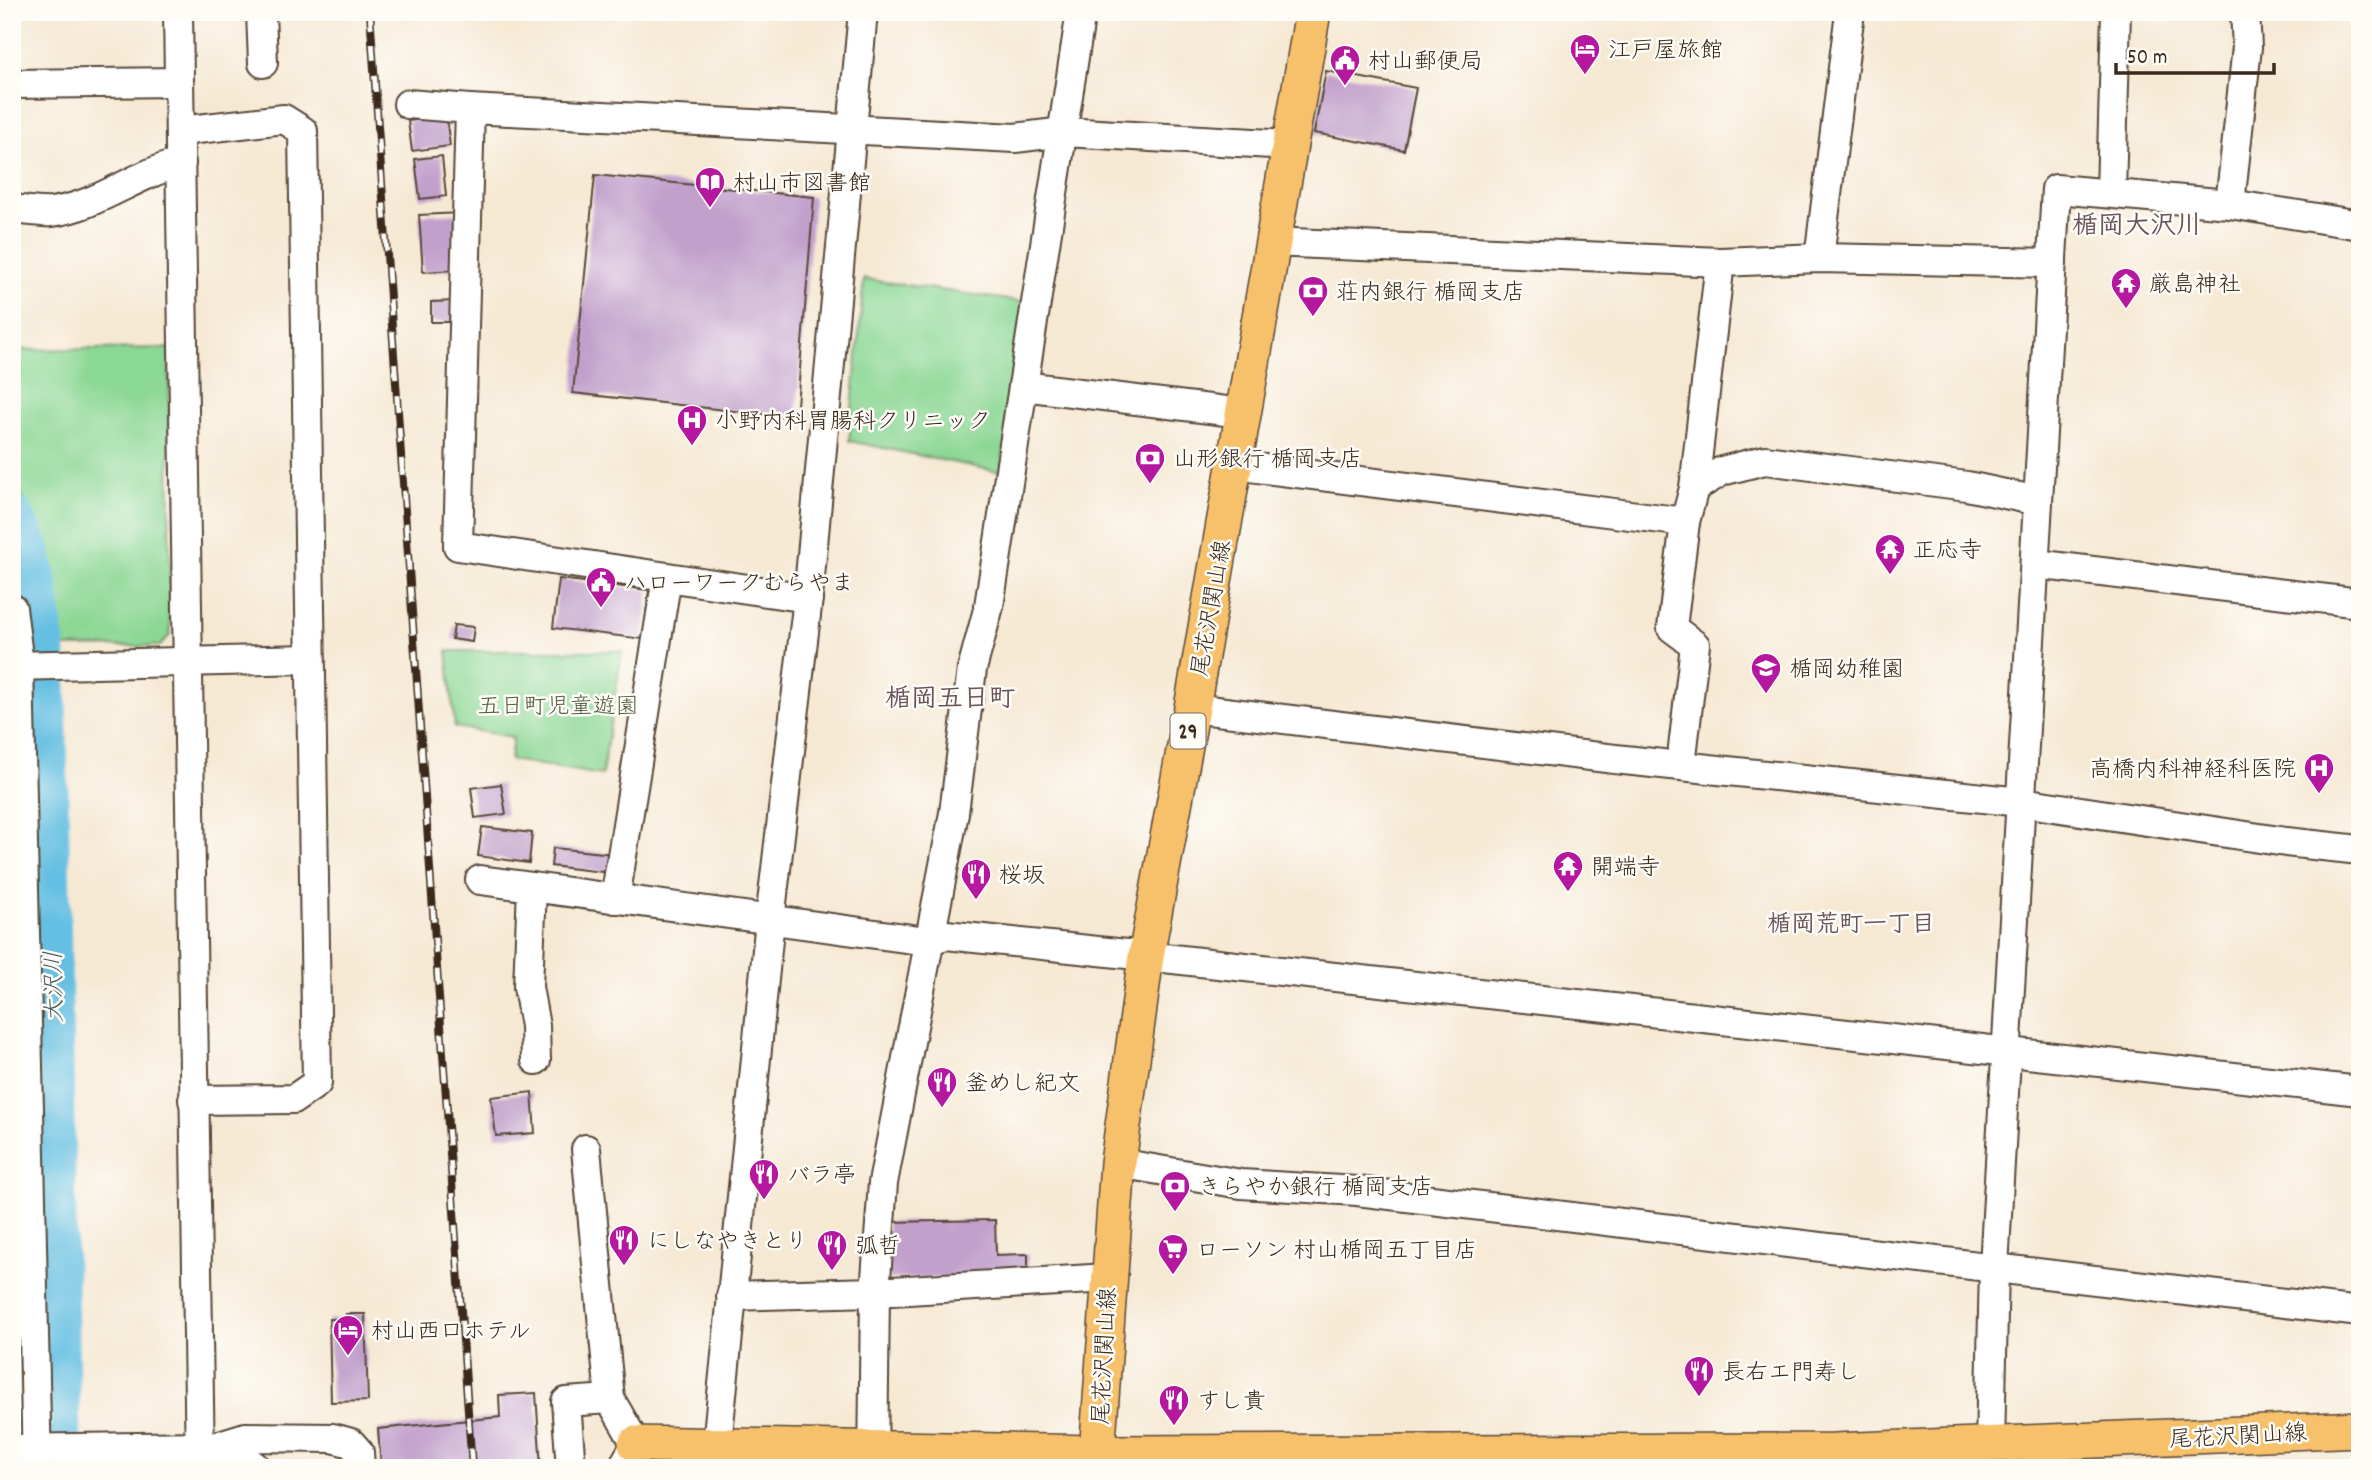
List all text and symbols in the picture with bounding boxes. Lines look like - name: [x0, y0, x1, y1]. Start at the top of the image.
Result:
- hotel icon: 江戸屋旅館: [1568, 32, 1602, 76]
- scale bar: [2116, 32, 2274, 76]
- place label: 江戸屋旅館: [1608, 36, 1723, 69]
- public building icon: 村山郵便局: [1328, 43, 1362, 87]
- text: 50 m: [2127, 44, 2167, 74]
- place label: 村山郵便局: [1368, 47, 1483, 80]
- library icon: 村山市図書館: [693, 165, 727, 209]
- place label: 村山市図書館: [733, 169, 871, 202]
- district label: 楯岡大沢川: [2072, 209, 2202, 246]
- temple icon: 厳島神社: [2109, 266, 2143, 310]
- place label: 厳島神社: [2149, 270, 2241, 303]
- bank icon: 荘内銀行 楯岡支店: [1296, 274, 1330, 318]
- place label: 荘内銀行 楯岡支店: [1336, 278, 1525, 311]
- hospital icon: 小野内科胃腸科クリニック: [675, 403, 709, 447]
- place label: 小野内科胃腸科クリニック: [715, 407, 991, 440]
- bank icon: 山形銀行 楯岡支店: [1133, 441, 1167, 485]
- place label: 山形銀行 楯岡支店: [1173, 445, 1362, 478]
- temple icon: 正応寺: [1873, 532, 1907, 576]
- place label: 正応寺: [1913, 536, 1982, 569]
- street label: 尾花沢関山線: [1185, 538, 1242, 679]
- public building icon: ハローワークむらやま: [584, 565, 618, 609]
- place label: ハローワークむらやま: [624, 569, 854, 602]
- school or university icon: 楯岡幼稚園: [1749, 651, 1783, 695]
- place label: 楯岡幼稚園: [1789, 655, 1904, 688]
- district label: 楯岡五日町: [885, 682, 1015, 719]
- park label: 五日町児童遊園: [478, 692, 639, 725]
- road number: 29: [1170, 714, 1206, 748]
- hospital icon: 高橋内科神経科医院: [2302, 751, 2336, 795]
- place label: 高橋内科神経科医院: [2089, 755, 2296, 788]
- temple icon: 開端寺: [1551, 849, 1585, 893]
- place label: 開端寺: [1591, 853, 1660, 886]
- restaurant icon: 桜坂: [959, 857, 993, 901]
- place label: 桜坂: [999, 861, 1045, 894]
- district label: 楯岡荒町一丁目: [1767, 909, 1935, 943]
- water label: 大沢川: [38, 951, 74, 1023]
- restaurant icon: 釜めし紀文: [925, 1065, 959, 1109]
- place label: 釜めし紀文: [965, 1069, 1080, 1102]
- restaurant icon: バラ亭: [747, 1157, 781, 1201]
- place label: バラ亭: [787, 1161, 856, 1194]
- bank icon: きらやか銀行 楯岡支店: [1158, 1169, 1192, 1213]
- place label: きらやか銀行 楯岡支店: [1198, 1173, 1433, 1206]
- restaurant icon: にしなやきとり: [607, 1223, 641, 1267]
- place label: にしなやきとり: [647, 1227, 808, 1260]
- restaurant icon: 弧哲: [815, 1228, 849, 1272]
- place label: 弧哲: [855, 1232, 901, 1265]
- supermarket icon: ローソン 村山楯岡五丁目店: [1156, 1232, 1190, 1276]
- place label: ローソン 村山楯岡五丁目店: [1196, 1236, 1477, 1269]
- street label: 尾花沢関山線: [1086, 1286, 1127, 1426]
- hotel icon: 村山西口ホテル: [331, 1313, 365, 1357]
- place label: 村山西口ホテル: [371, 1317, 531, 1350]
- restaurant icon: 長右エ門寿し: [1682, 1354, 1716, 1398]
- place label: 長右エ門寿し: [1722, 1358, 1860, 1391]
- restaurant icon: すし貴: [1157, 1383, 1191, 1427]
- place label: すし貴: [1197, 1387, 1266, 1420]
- street label: 尾花沢関山線: [2168, 1418, 2308, 1459]

